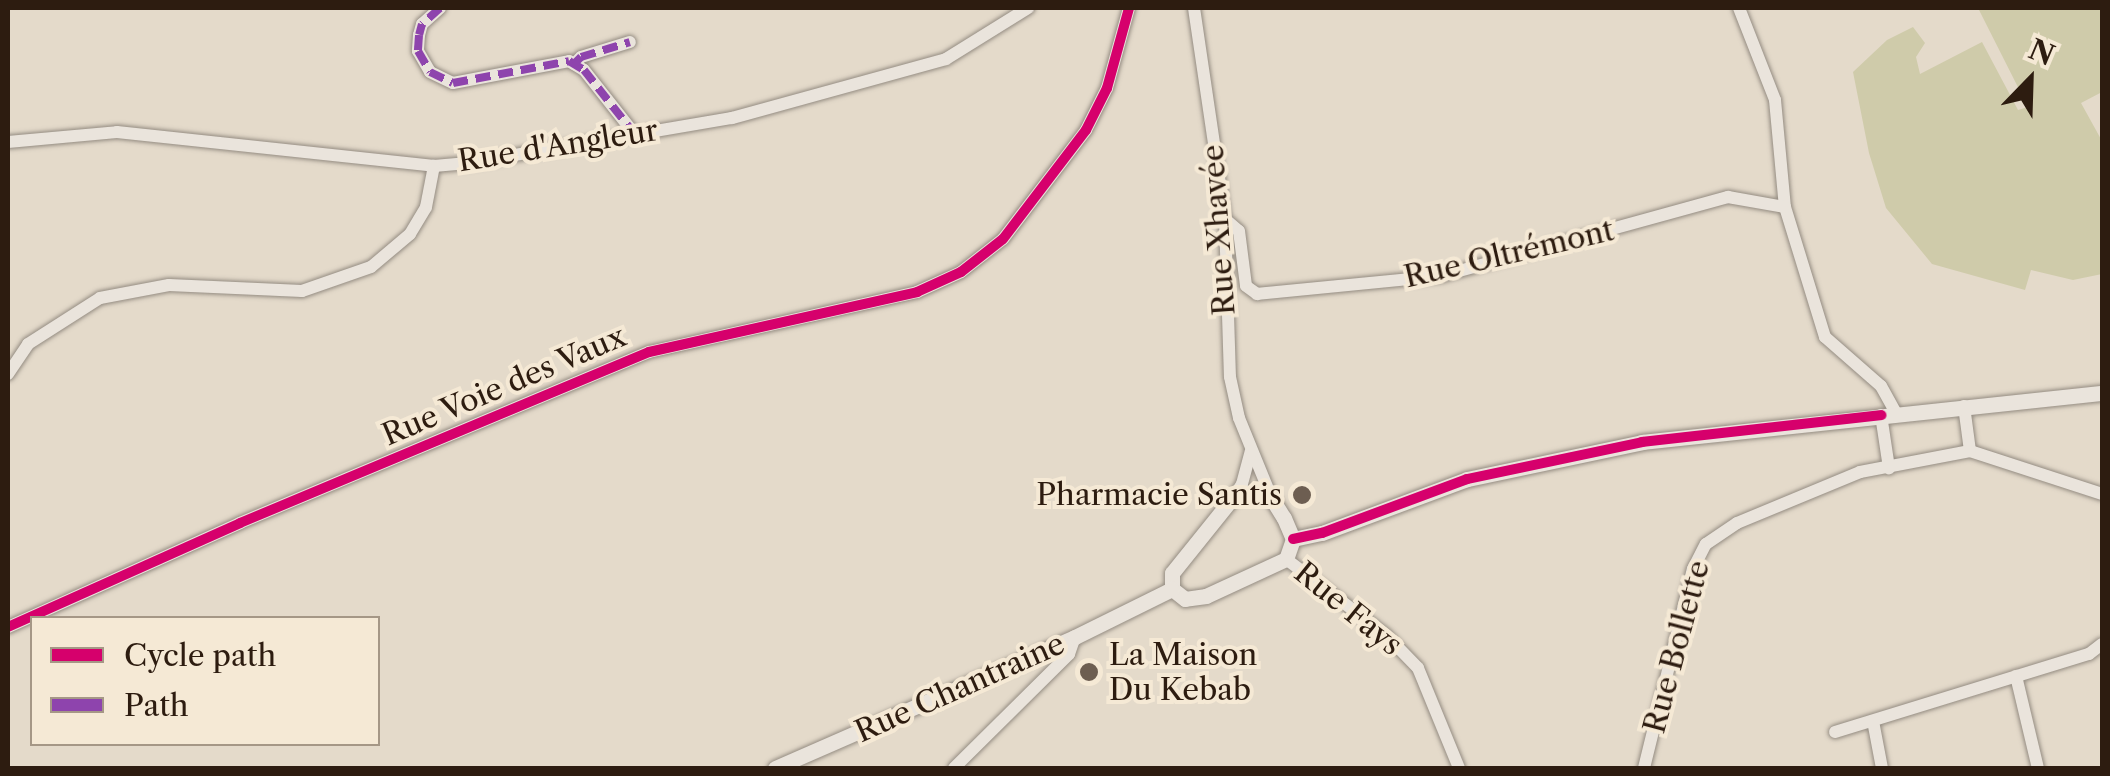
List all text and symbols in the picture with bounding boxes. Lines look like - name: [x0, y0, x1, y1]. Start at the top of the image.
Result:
- north arrow: [1980, 30, 2080, 130]
- text: N: [2024, 32, 2060, 73]
- street label: Rue d'Angleur: [456, 112, 660, 180]
- street label: Rue Xhavée: [1195, 143, 1243, 317]
- street label: Rue Oltrémont: [1401, 212, 1617, 296]
- street label: Rue Voie des Vaux: [376, 318, 632, 454]
- place label: Pharmacie Santis: [1036, 477, 1282, 513]
- marker: Pharmacie Santis: [1291, 484, 1313, 506]
- street label: Rue Fays: [1287, 555, 1409, 663]
- street label: Rue Bollette: [1637, 557, 1717, 737]
- legend: [30, 616, 380, 746]
- street label: Rue Chantraine: [850, 626, 1070, 750]
- text: Cycle path: [124, 637, 276, 674]
- place label: La Maison Du Kebab: [1109, 637, 1258, 708]
- marker: La Maison Du Kebab: [1078, 661, 1100, 683]
- text: Path: [124, 687, 189, 724]

